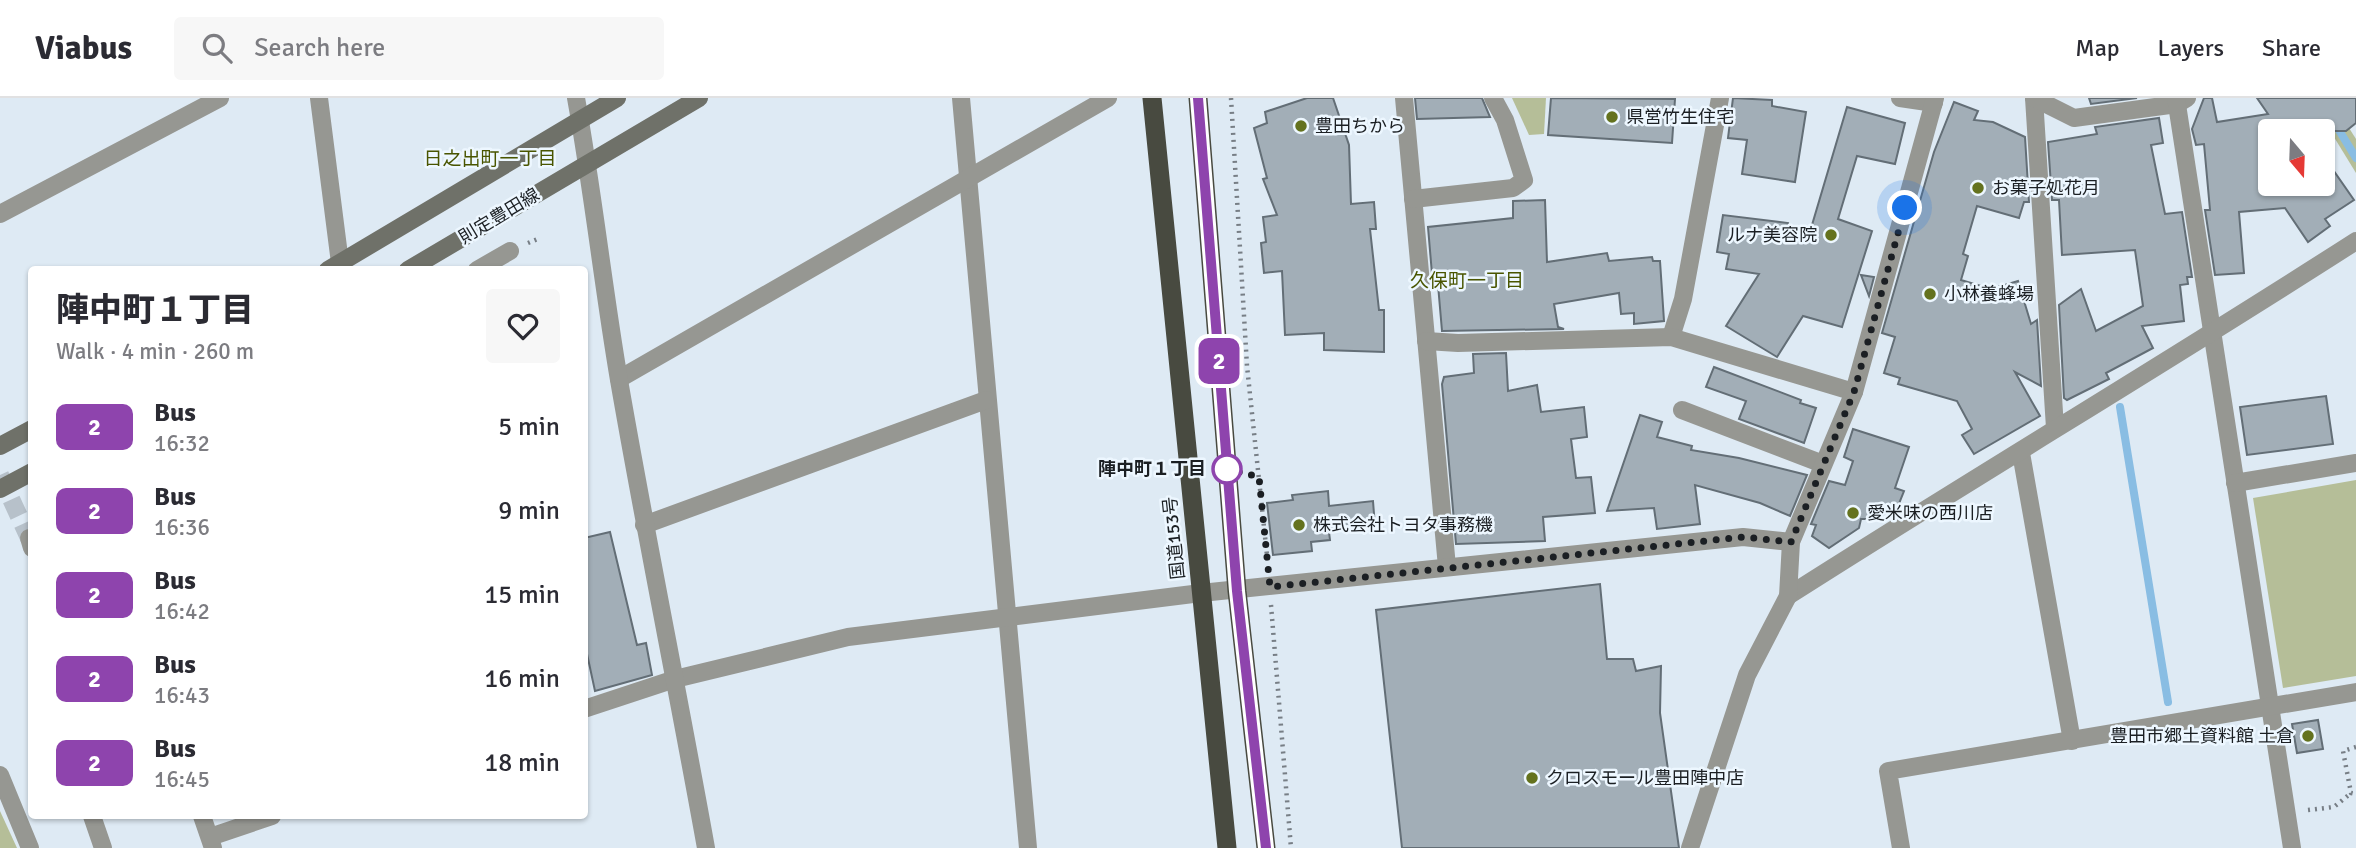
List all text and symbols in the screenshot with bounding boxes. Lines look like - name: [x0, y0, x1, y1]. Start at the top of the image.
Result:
- search box: [174, 17, 664, 80]
- text: Viabus: [35, 28, 132, 69]
- icon: search: [198, 29, 236, 67]
- text: Search here: [254, 32, 385, 64]
- text: Map: [2075, 33, 2120, 63]
- text: Layers: [2158, 33, 2224, 63]
- text: Share: [2262, 33, 2321, 63]
- place label: 県営竹生住宅: [1626, 106, 1734, 128]
- marker: 県営竹生住宅: [1604, 109, 1620, 125]
- place label: 豊田ちから: [1315, 115, 1405, 137]
- marker: 豊田ちから: [1293, 118, 1309, 134]
- north arrow: [2258, 119, 2334, 196]
- map controls: [2258, 119, 2335, 196]
- district label: 日之出町一丁目: [423, 147, 557, 171]
- place label: お菓子処花月: [1992, 177, 2100, 199]
- marker: お菓子処花月: [1970, 180, 1986, 196]
- street label: 則定豊田線: [455, 183, 543, 249]
- your location: [1887, 190, 1922, 225]
- place label: ルナ美容院: [1727, 224, 1817, 246]
- marker: ルナ美容院: [1823, 227, 1839, 243]
- district label: 久保町一丁目: [1410, 269, 1524, 293]
- place label: 小林養蜂場: [1944, 283, 2034, 305]
- marker: 小林養蜂場: [1922, 286, 1938, 302]
- button: heart: [486, 289, 560, 363]
- text: 陣中町１丁目: [56, 290, 254, 331]
- text: Walk · 4 min · 260 m: [56, 337, 254, 366]
- line badge: 2: [1196, 338, 1242, 384]
- text: 2: [1213, 346, 1225, 376]
- text: Bus: [154, 397, 196, 429]
- text: 5 min: [498, 411, 560, 443]
- text: 2: [88, 412, 101, 442]
- text: 16:32: [154, 429, 210, 458]
- marker: 陣中町１丁目: [1212, 454, 1242, 484]
- place label: 陣中町１丁目: [1098, 458, 1206, 480]
- text: Bus: [154, 481, 196, 513]
- text: 9 min: [498, 495, 560, 527]
- street label: 国道153号: [1159, 495, 1189, 581]
- text: 2: [88, 496, 101, 526]
- place label: 愛米味の西川店: [1867, 502, 1993, 524]
- marker: 愛米味の西川店: [1845, 505, 1861, 521]
- text: 16:36: [154, 513, 210, 542]
- place label: 株式会社トヨタ事務機: [1313, 514, 1493, 536]
- marker: 株式会社トヨタ事務機: [1291, 517, 1307, 533]
- text: Bus: [154, 565, 196, 597]
- text: 15 min: [484, 579, 560, 611]
- text: 2: [88, 580, 101, 610]
- text: 16:42: [154, 597, 210, 626]
- text: Bus: [154, 649, 196, 681]
- text: 16 min: [484, 663, 560, 695]
- text: 2: [88, 664, 101, 694]
- text: 16:43: [154, 681, 210, 710]
- place label: 豊田市郷土資料館 土倉: [2110, 725, 2294, 747]
- marker: 豊田市郷土資料館 土倉: [2300, 728, 2316, 744]
- text: Bus: [154, 733, 196, 765]
- text: 18 min: [484, 747, 560, 779]
- text: 2: [88, 748, 101, 778]
- text: 16:45: [154, 765, 210, 794]
- place label: クロスモール豊田陣中店: [1546, 767, 1744, 789]
- marker: クロスモール豊田陣中店: [1524, 770, 1540, 786]

